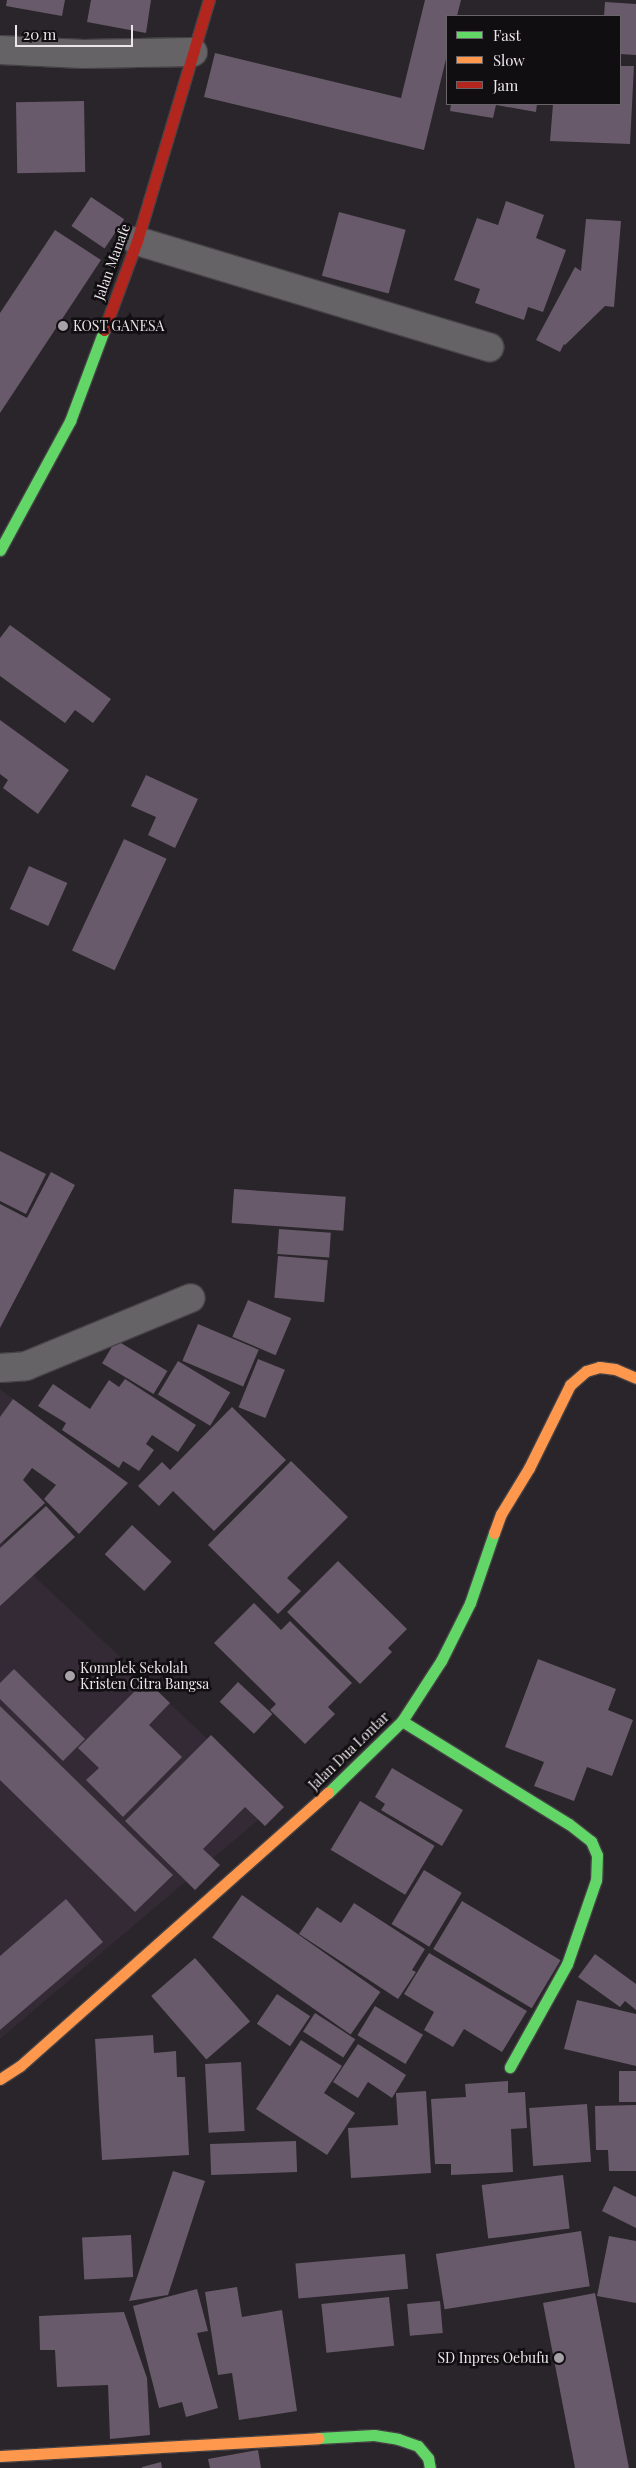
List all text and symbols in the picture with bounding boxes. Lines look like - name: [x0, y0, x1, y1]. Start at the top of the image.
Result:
- scale bar: [18, 15, 135, 47]
- legend: [446, 15, 621, 105]
- text: 20 m: [23, 24, 56, 44]
- text: Fast: [493, 25, 521, 45]
- text: Slow: [493, 50, 525, 70]
- text: Jam: [493, 75, 518, 95]
- street label: Jalan Manafe: [90, 222, 134, 302]
- place label: KOST GANESA: [73, 318, 165, 334]
- marker: KOST GANESA: [57, 320, 69, 332]
- place label: Komplek Sekolah Kristen Citra Bangsa: [80, 1660, 209, 1692]
- marker: Komplek Sekolah Kristen Citra Bangsa: [64, 1670, 76, 1682]
- street label: Jalan Dua Lontar: [305, 1708, 393, 1794]
- place label: SD Inpres Oebufu: [438, 2350, 549, 2366]
- marker: SD Inpres Oebufu: [553, 2352, 565, 2364]

